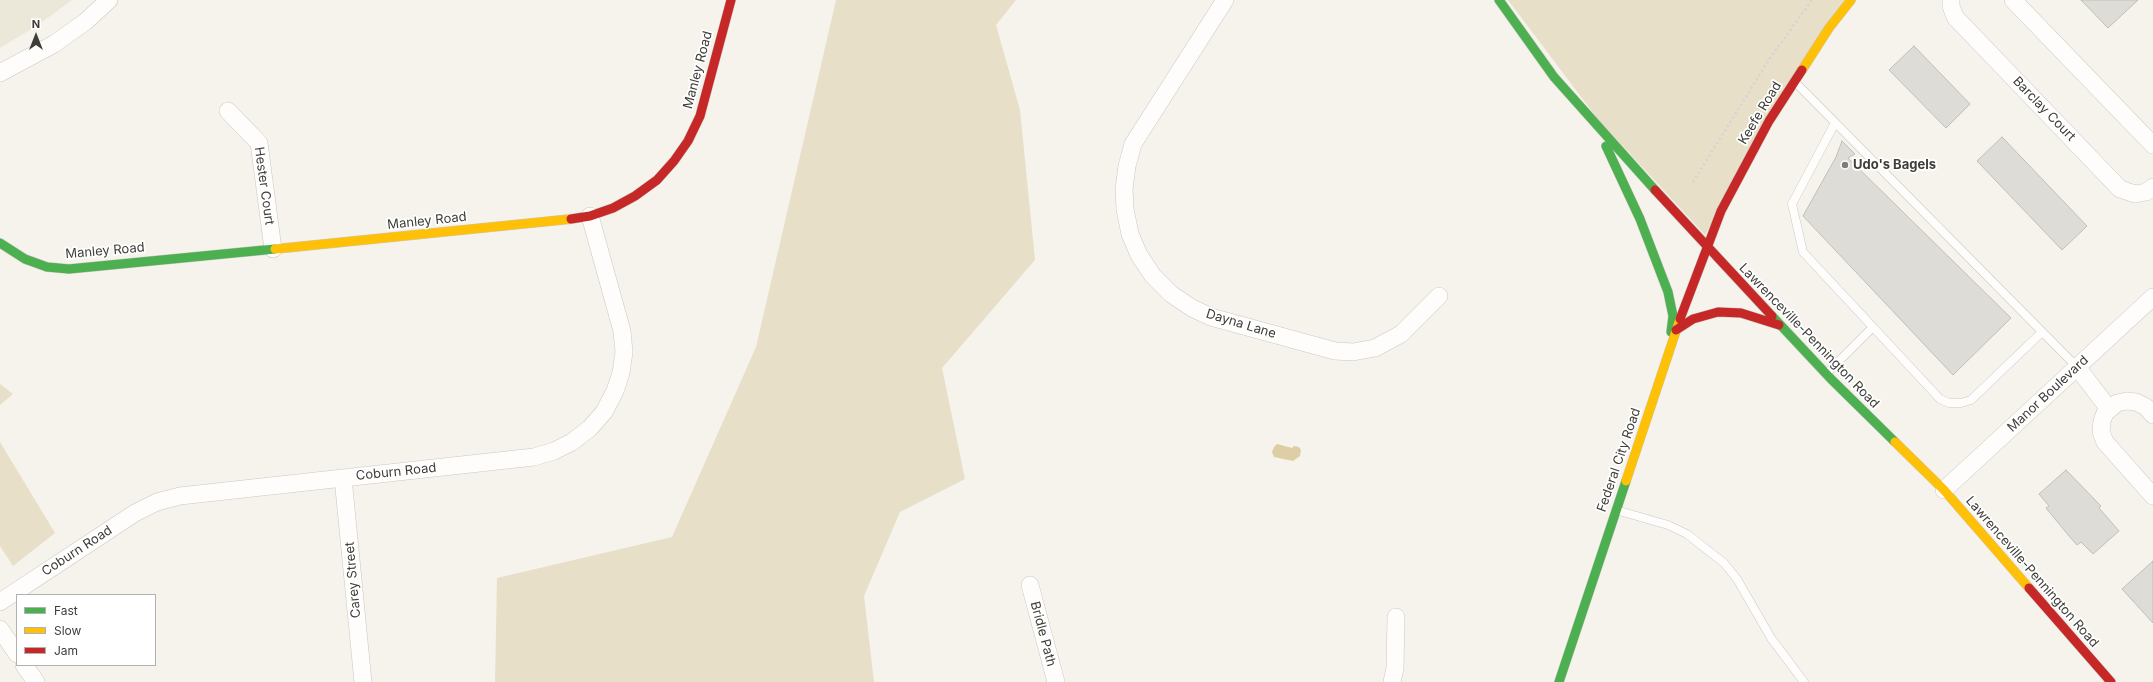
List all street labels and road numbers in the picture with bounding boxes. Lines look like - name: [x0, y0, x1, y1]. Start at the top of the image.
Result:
- street label: Manley Road: [680, 30, 716, 110]
- street label: Barclay Court: [2009, 74, 2079, 144]
- street label: Keefe Road: [1735, 79, 1785, 147]
- street label: Hester Court: [251, 146, 277, 226]
- street label: Manley Road: [387, 209, 467, 233]
- street label: Manley Road: [65, 240, 145, 262]
- street label: Lawrenceville-Pennington Road: [1736, 260, 1882, 412]
- street label: Dayna Lane: [1204, 306, 1278, 342]
- street label: Manor Boulevard: [2004, 353, 2092, 435]
- street label: Federal City Road: [1594, 406, 1644, 514]
- street label: Coburn Road: [355, 460, 437, 484]
- street label: Lawrenceville-Pennington Road: [1962, 493, 2102, 651]
- street label: Coburn Road: [39, 522, 115, 580]
- street label: Carey Street: [342, 541, 364, 619]
- street label: Bridle Path: [1027, 600, 1059, 668]

